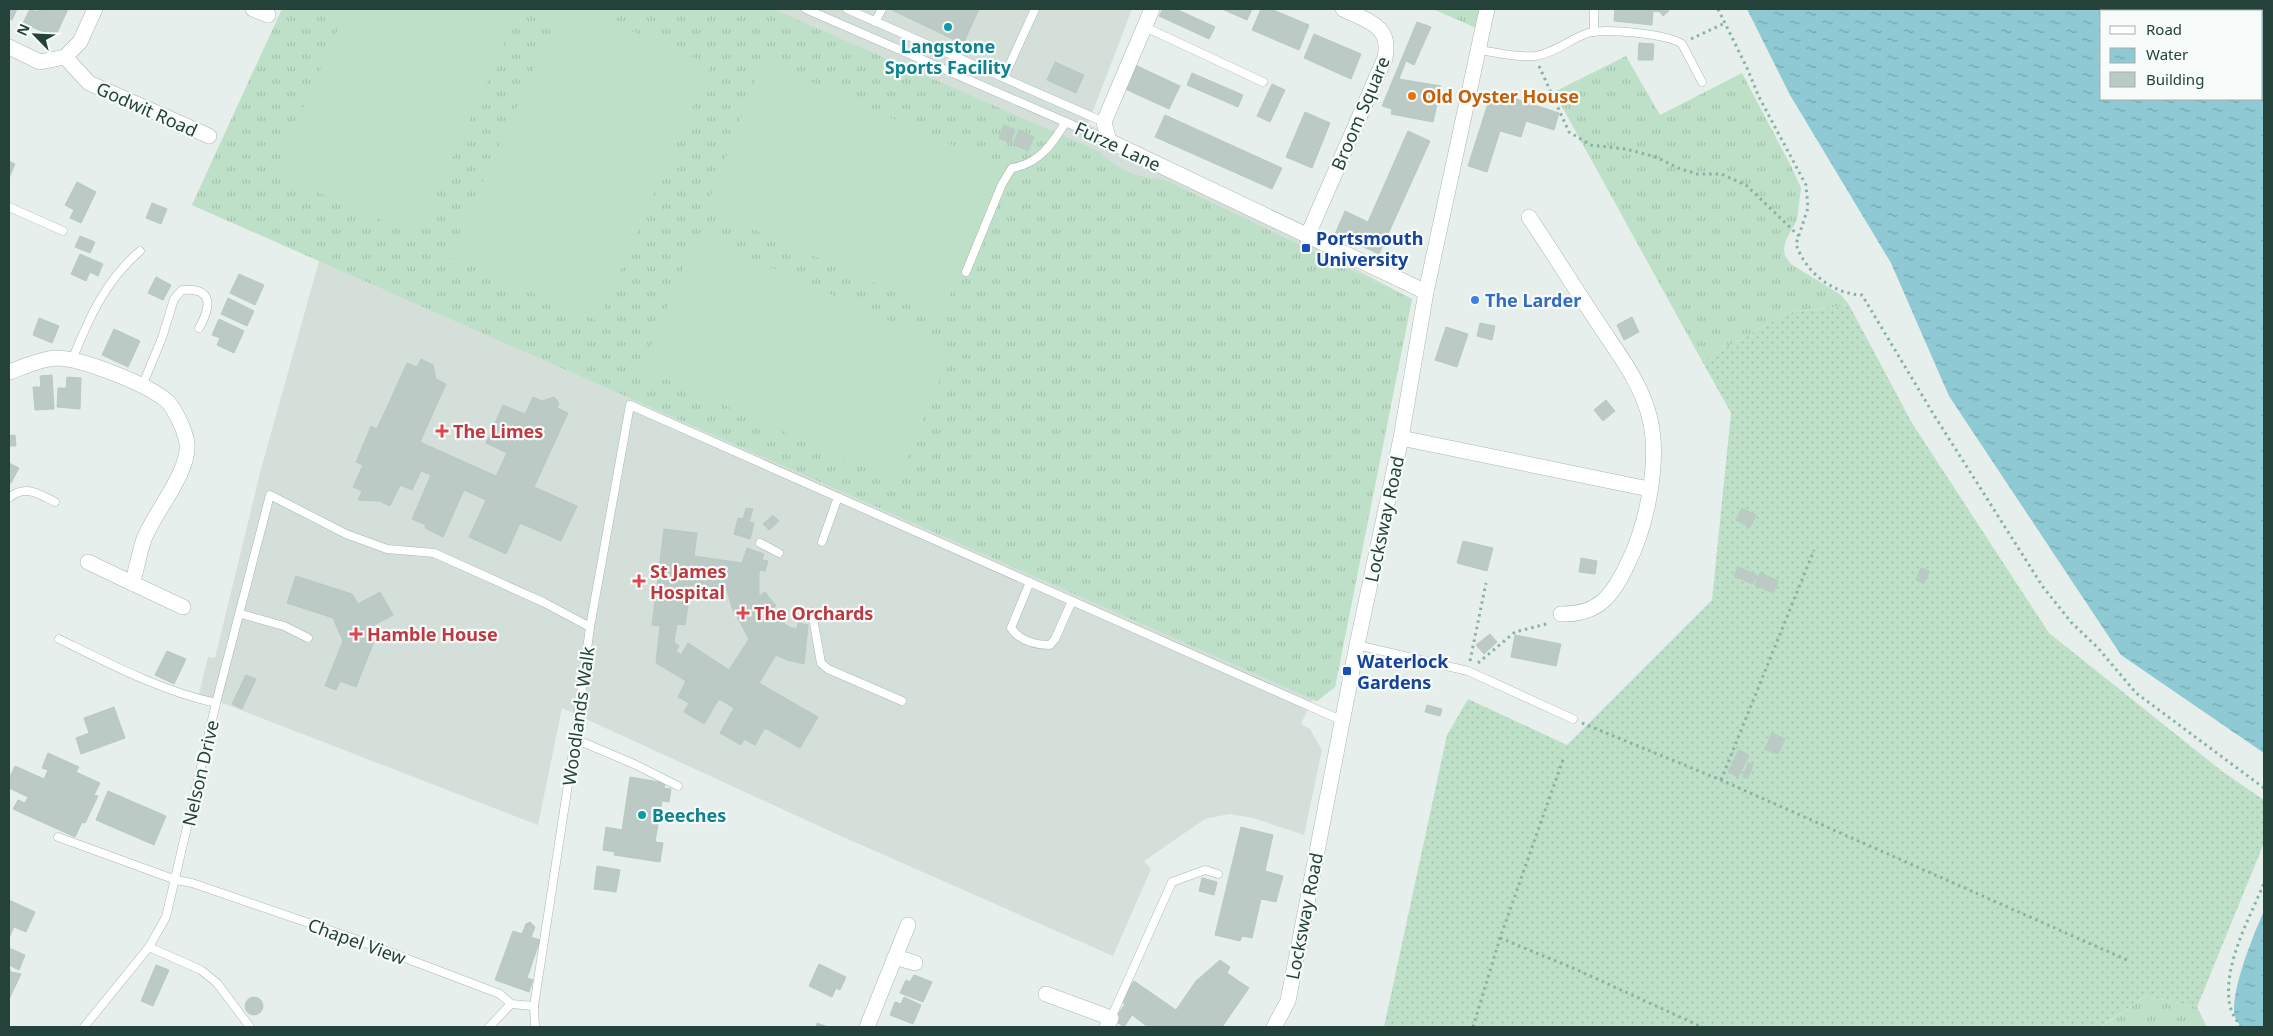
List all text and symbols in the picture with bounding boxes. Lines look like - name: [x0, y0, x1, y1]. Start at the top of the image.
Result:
- north arrow: [10, 10, 60, 60]
- legend: [2100, 10, 2263, 100]
- text: Road: [2146, 19, 2182, 39]
- text: N: [12, 20, 34, 39]
- marker: Langstone Sports Facility: [942, 21, 954, 33]
- place label: Langstone Sports Facility: [885, 34, 1012, 79]
- text: Water: [2146, 44, 2188, 64]
- street label: Broom Square: [1325, 52, 1395, 174]
- text: Building: [2146, 69, 2204, 89]
- street label: Godwit Road: [93, 76, 201, 142]
- place label: Old Oyster House: [1422, 84, 1579, 108]
- marker: Old Oyster House: [1406, 90, 1418, 102]
- street label: Furze Lane: [1071, 116, 1165, 176]
- place label: Portsmouth University: [1316, 226, 1423, 271]
- marker: Portsmouth University: [1300, 242, 1312, 254]
- place label: The Larder: [1485, 288, 1581, 312]
- marker: The Larder: [1469, 294, 1481, 306]
- place label: The Limes: [453, 419, 543, 443]
- marker: The Limes: [435, 424, 449, 438]
- street label: Locksway Road: [1359, 454, 1409, 584]
- place label: St James Hospital: [650, 559, 726, 604]
- marker: St James Hospital: [632, 574, 646, 588]
- place label: The Orchards: [754, 601, 873, 625]
- marker: The Orchards: [736, 606, 750, 620]
- place label: Hamble House: [367, 622, 498, 646]
- marker: Hamble House: [349, 627, 363, 641]
- street label: Woodlands Walk: [556, 645, 600, 787]
- place label: Waterlock Gardens: [1357, 649, 1449, 694]
- marker: Waterlock Gardens: [1341, 665, 1353, 677]
- street label: Nelson Drive: [176, 718, 224, 828]
- place label: Beeches: [652, 803, 726, 827]
- marker: Beeches: [636, 809, 648, 821]
- street label: Locksway Road: [1280, 851, 1328, 981]
- street label: Chapel View: [305, 912, 409, 970]

